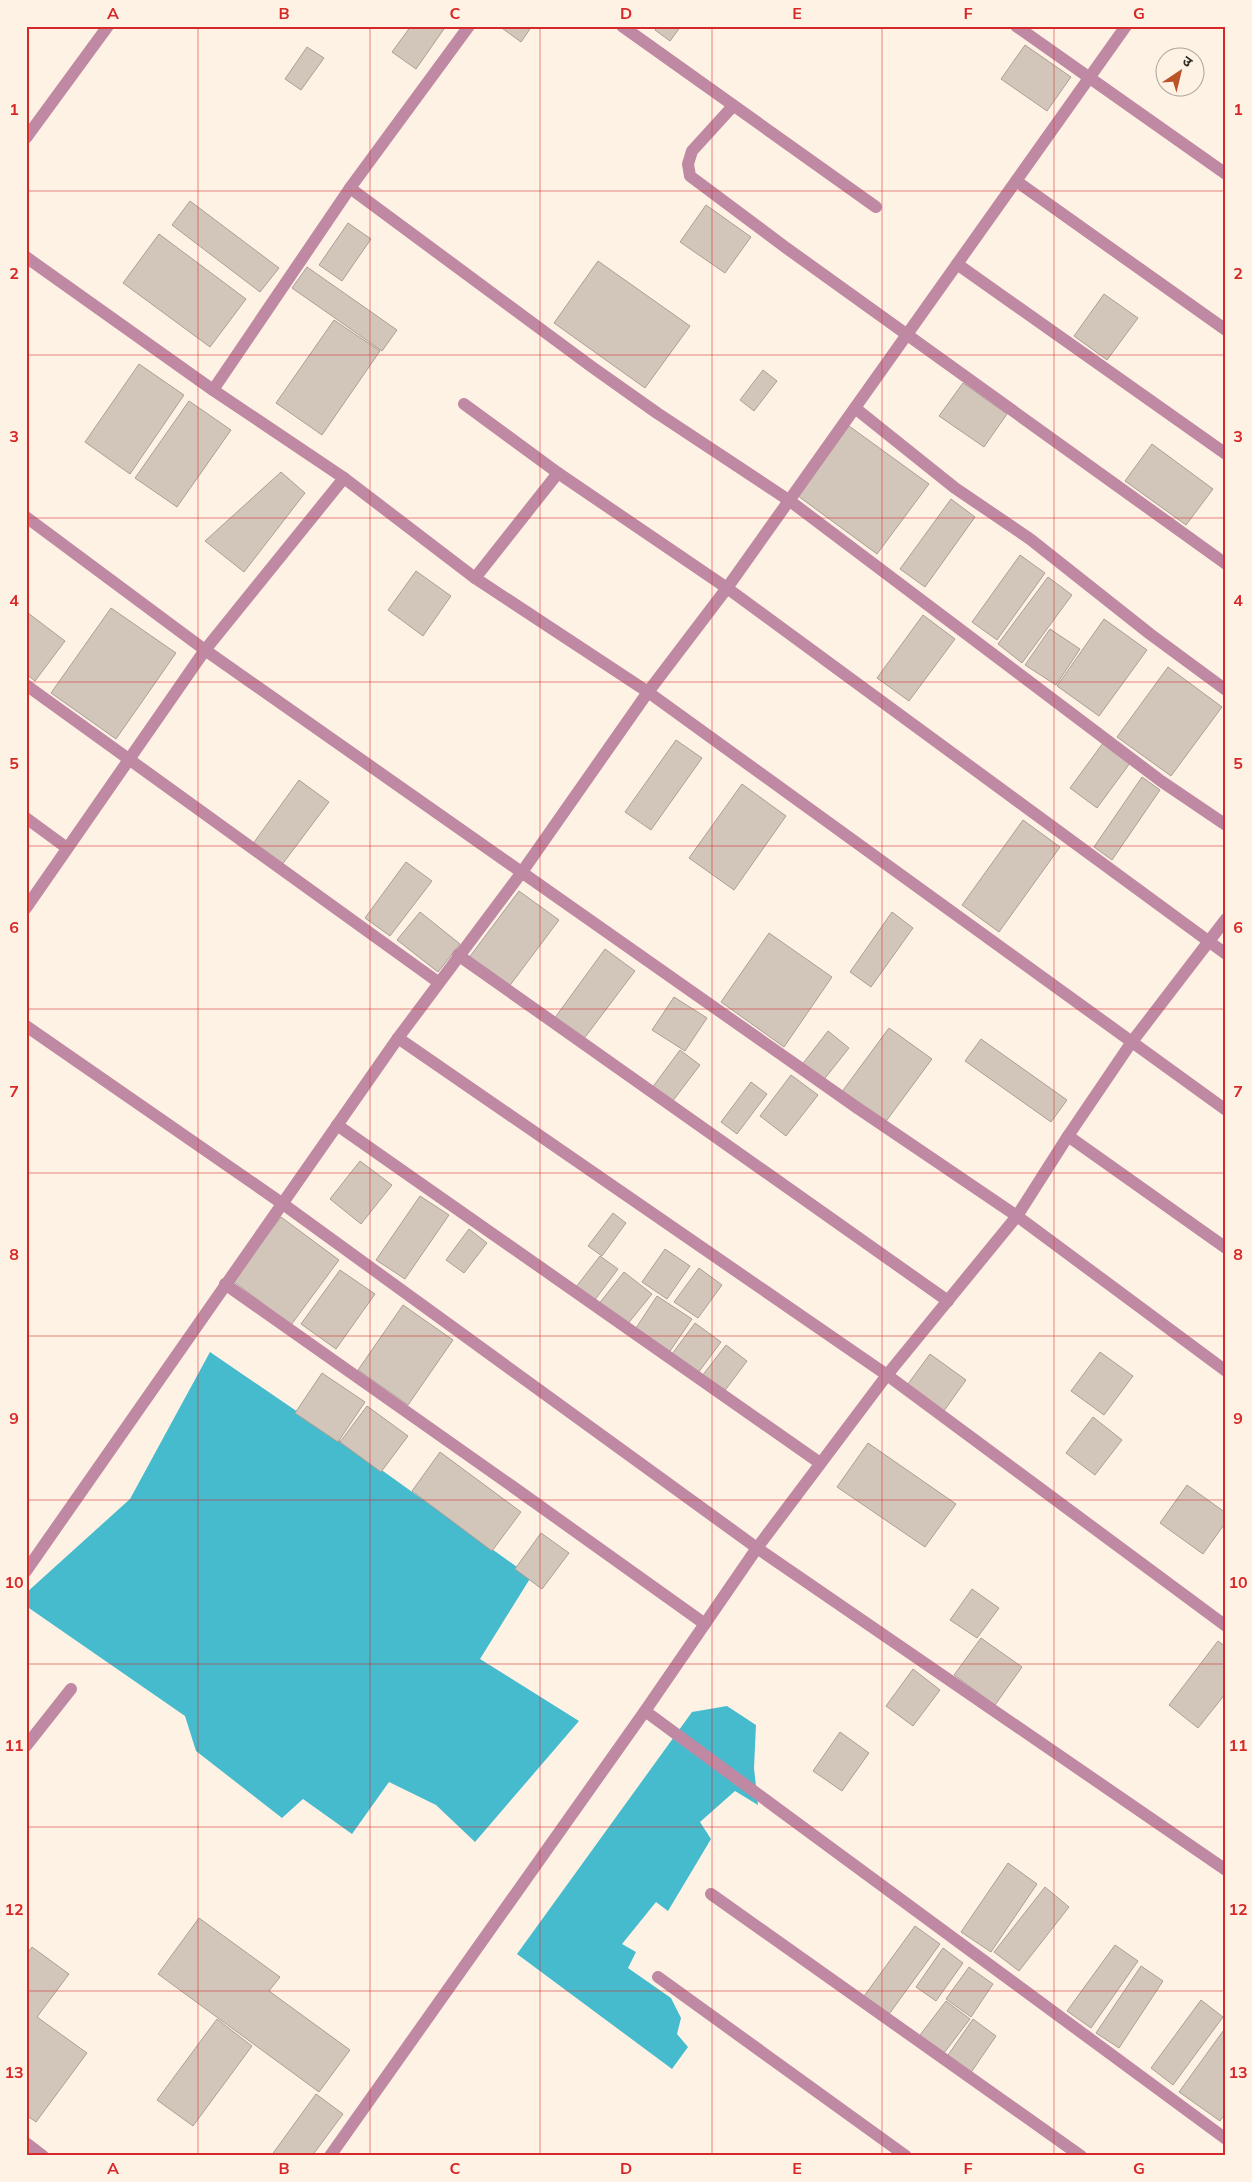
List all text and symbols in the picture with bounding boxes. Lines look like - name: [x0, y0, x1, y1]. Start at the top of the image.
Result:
- text: A: [107, 3, 119, 23]
- text: B: [278, 3, 290, 23]
- text: C: [450, 3, 461, 23]
- text: D: [620, 3, 632, 23]
- text: E: [792, 3, 802, 23]
- text: F: [963, 3, 973, 23]
- text: G: [1133, 3, 1145, 23]
- north arrow: [1154, 48, 1204, 98]
- text: उ: [1179, 52, 1197, 72]
- text: 1: [9, 99, 19, 119]
- text: 1: [1233, 99, 1243, 119]
- text: 2: [9, 263, 19, 283]
- text: 2: [1233, 263, 1243, 283]
- text: 3: [9, 426, 19, 446]
- text: 3: [1233, 426, 1243, 446]
- text: 4: [9, 590, 19, 610]
- text: 4: [1233, 590, 1243, 610]
- text: 5: [9, 753, 19, 773]
- text: 5: [1233, 753, 1243, 773]
- text: 6: [9, 917, 19, 937]
- text: 6: [1233, 917, 1243, 937]
- text: 7: [9, 1081, 19, 1101]
- text: 7: [1233, 1081, 1243, 1101]
- text: 8: [9, 1244, 19, 1264]
- text: 8: [1233, 1244, 1243, 1264]
- text: 9: [9, 1408, 19, 1428]
- text: 9: [1233, 1408, 1243, 1428]
- text: 10: [4, 1572, 24, 1592]
- text: 10: [1228, 1572, 1248, 1592]
- text: 11: [4, 1735, 24, 1755]
- text: 11: [1228, 1735, 1248, 1755]
- text: 12: [4, 1899, 24, 1919]
- text: 12: [1228, 1899, 1248, 1919]
- text: 13: [4, 2062, 24, 2082]
- text: 13: [1228, 2062, 1248, 2082]
- text: A: [107, 2158, 119, 2178]
- text: B: [278, 2158, 290, 2178]
- text: C: [450, 2158, 461, 2178]
- text: D: [620, 2158, 632, 2178]
- text: E: [792, 2158, 802, 2178]
- text: F: [963, 2158, 973, 2178]
- text: G: [1133, 2158, 1145, 2178]

